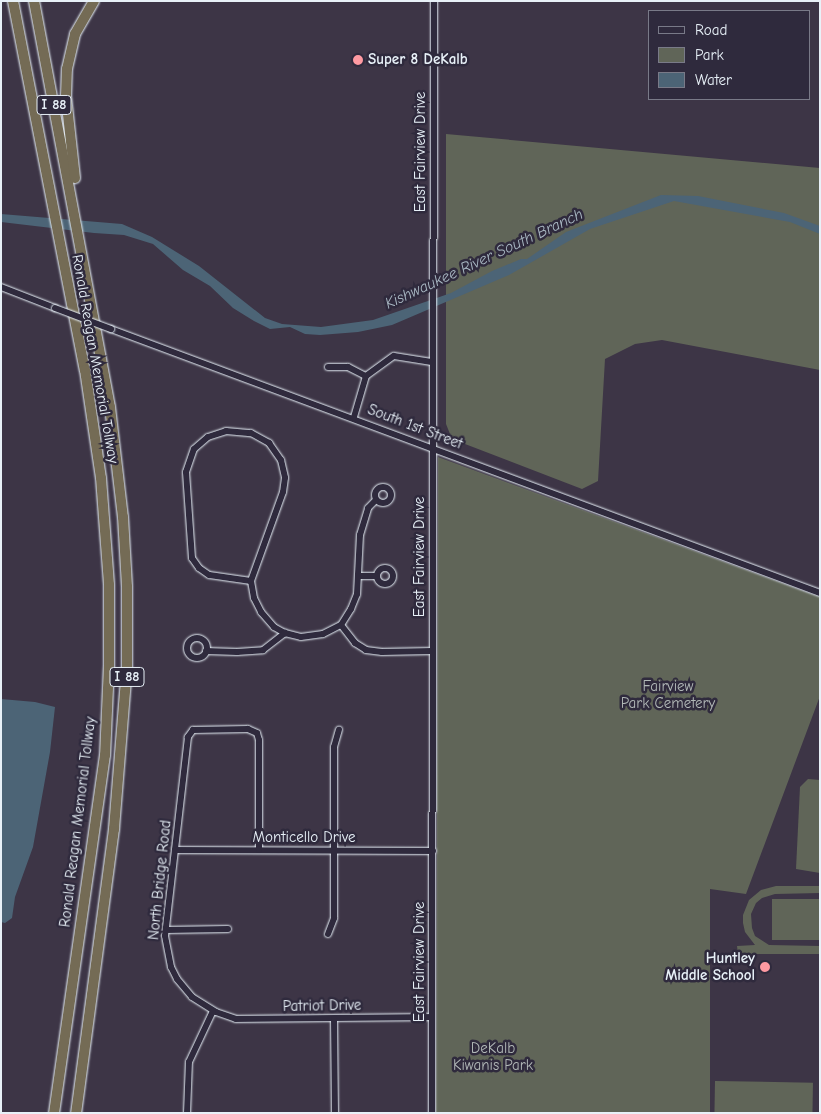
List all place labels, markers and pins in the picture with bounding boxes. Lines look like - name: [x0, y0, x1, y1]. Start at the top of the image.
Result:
- place label: Super 8 DeKalb: [368, 51, 468, 69]
- marker: Super 8 DeKalb: [352, 54, 364, 66]
- place label: Huntley Middle School: [665, 949, 755, 984]
- marker: Huntley Middle School: [759, 961, 771, 973]

